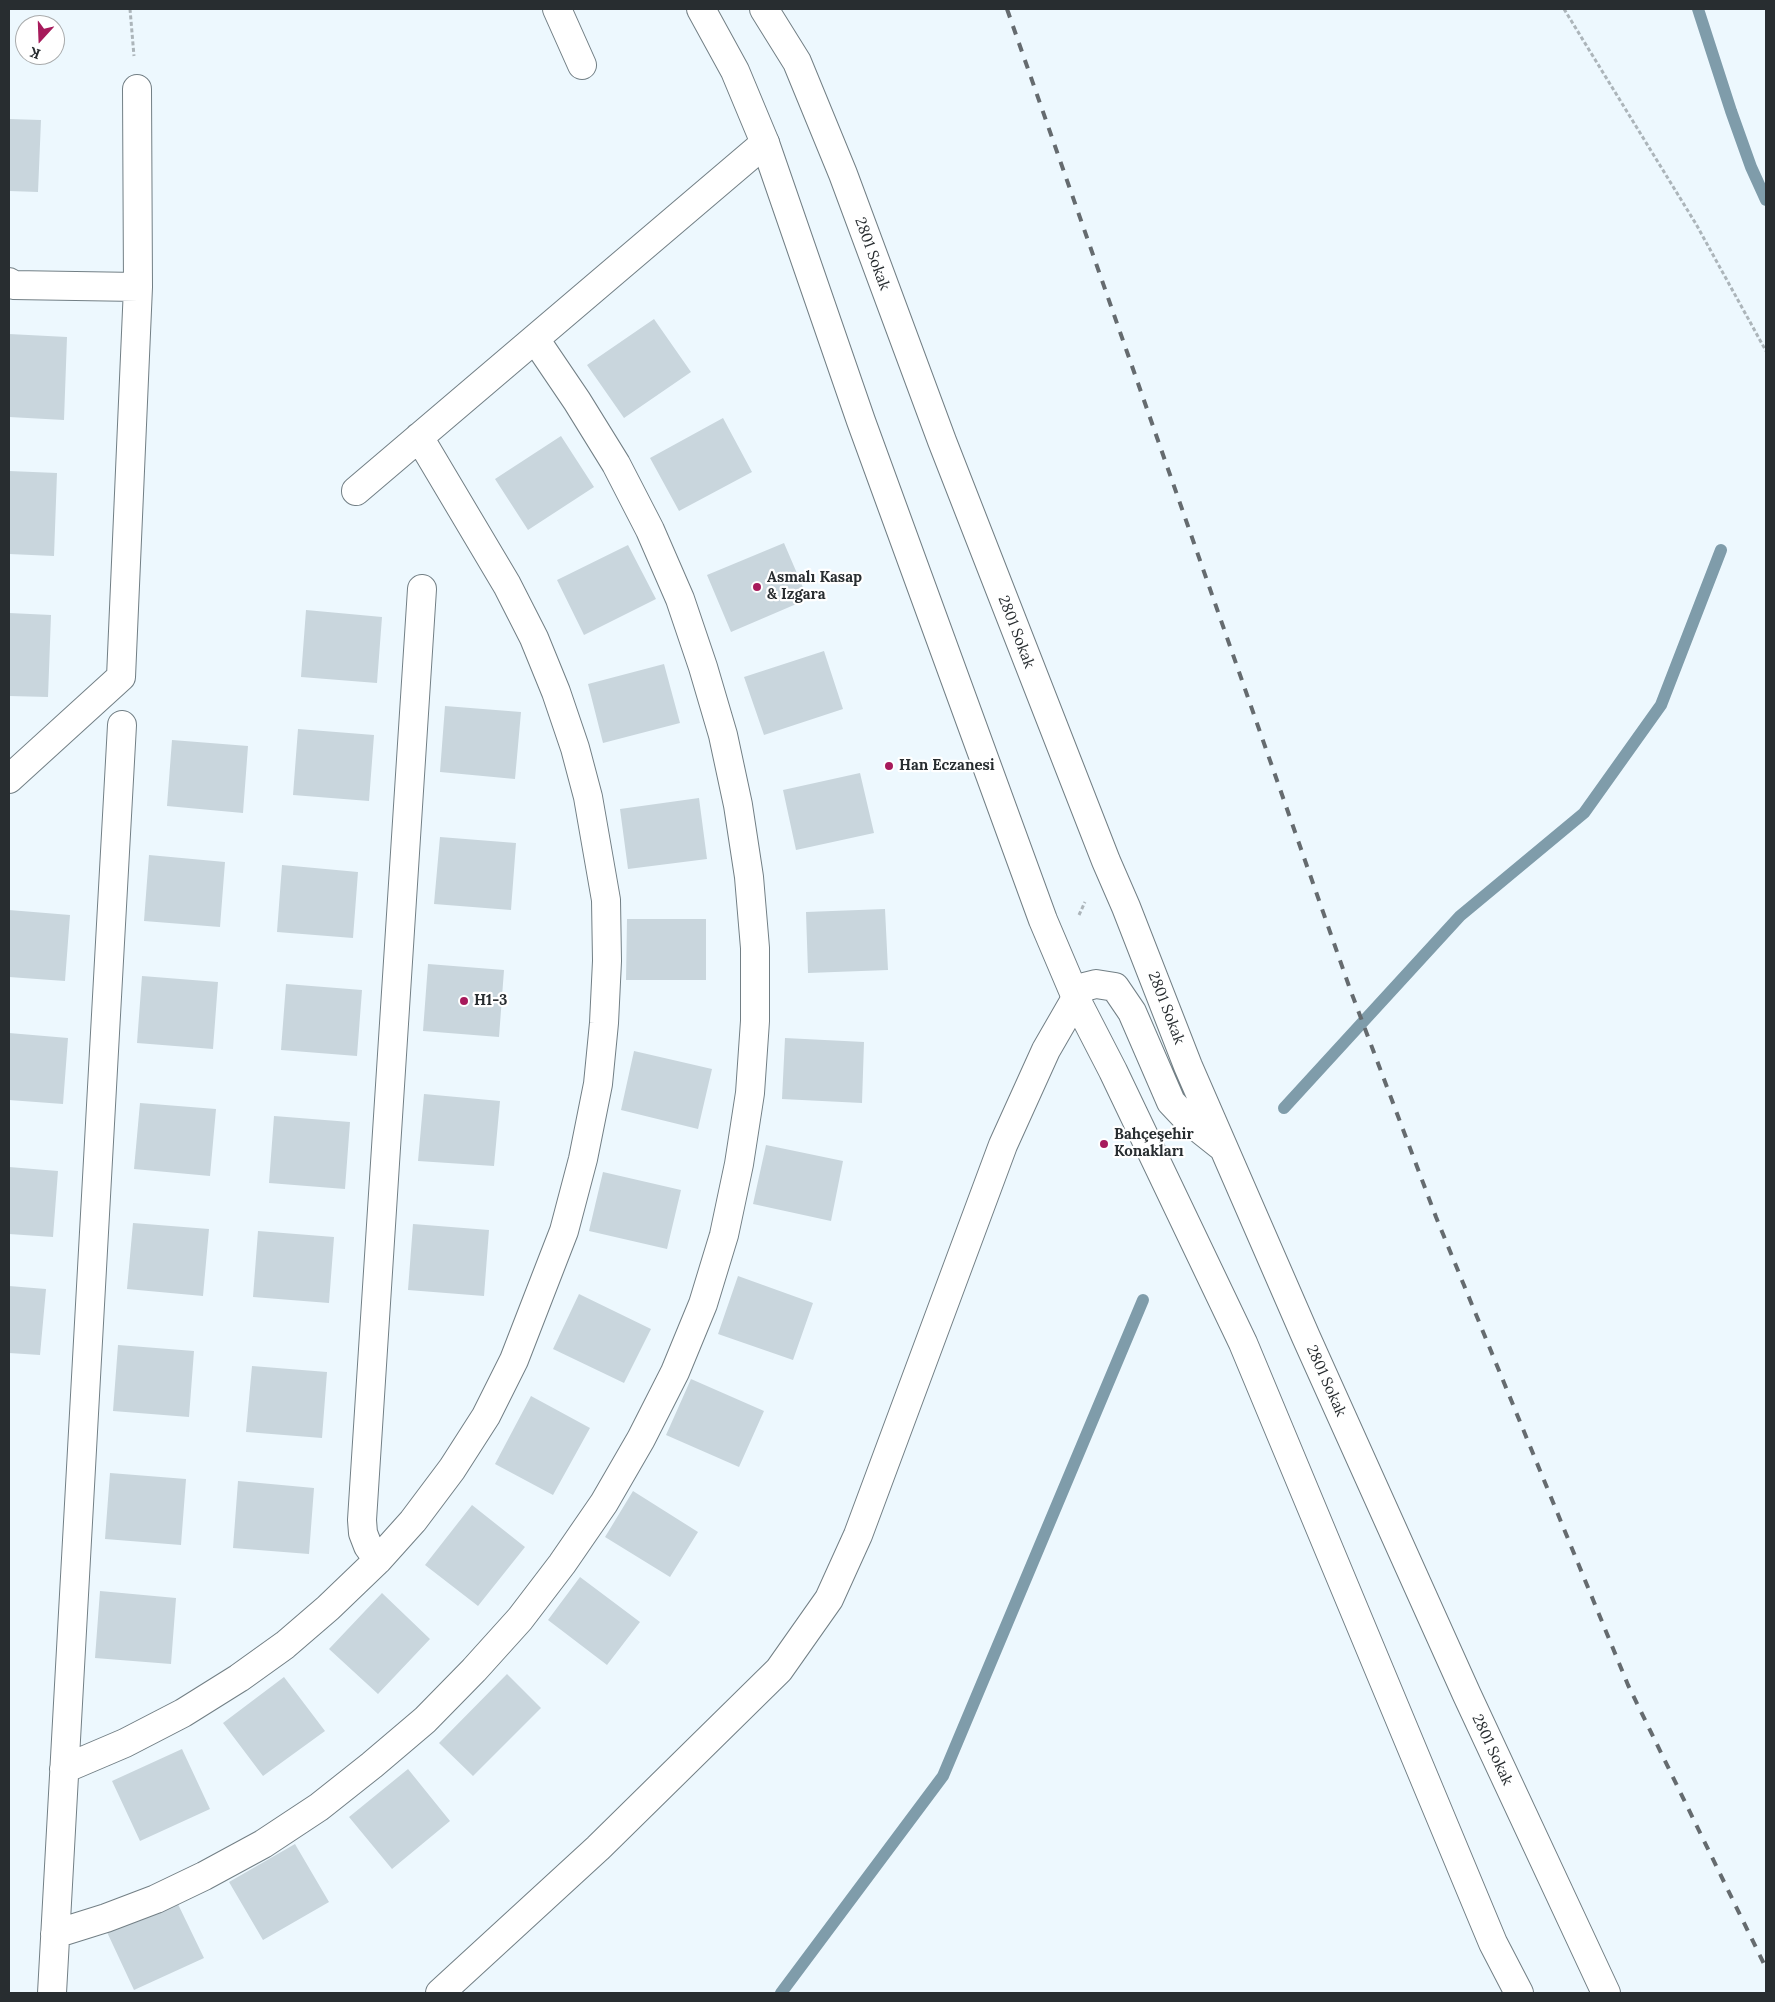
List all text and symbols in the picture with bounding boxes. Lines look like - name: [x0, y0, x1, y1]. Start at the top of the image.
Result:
- north arrow: [15, 15, 65, 65]
- text: K: [27, 43, 43, 63]
- street label: 2801 Sokak: [850, 215, 894, 293]
- place label: Asmalı Kasap & Izgara: [767, 569, 862, 604]
- marker: Asmalı Kasap & Izgara: [751, 581, 763, 593]
- street label: 2801 Sokak: [994, 593, 1038, 671]
- place label: Han Eczanesi: [899, 757, 995, 775]
- marker: Han Eczanesi: [883, 760, 895, 772]
- street label: 2801 Sokak: [1144, 969, 1188, 1047]
- place label: H1-3: [474, 992, 507, 1010]
- marker: H1-3: [458, 995, 470, 1007]
- place label: Bahçeşehir Konakları: [1114, 1126, 1194, 1161]
- marker: Bahçeşehir Konakları: [1098, 1138, 1110, 1150]
- street label: 2801 Sokak: [1302, 1342, 1350, 1420]
- street label: 2801 Sokak: [1468, 1712, 1516, 1788]

